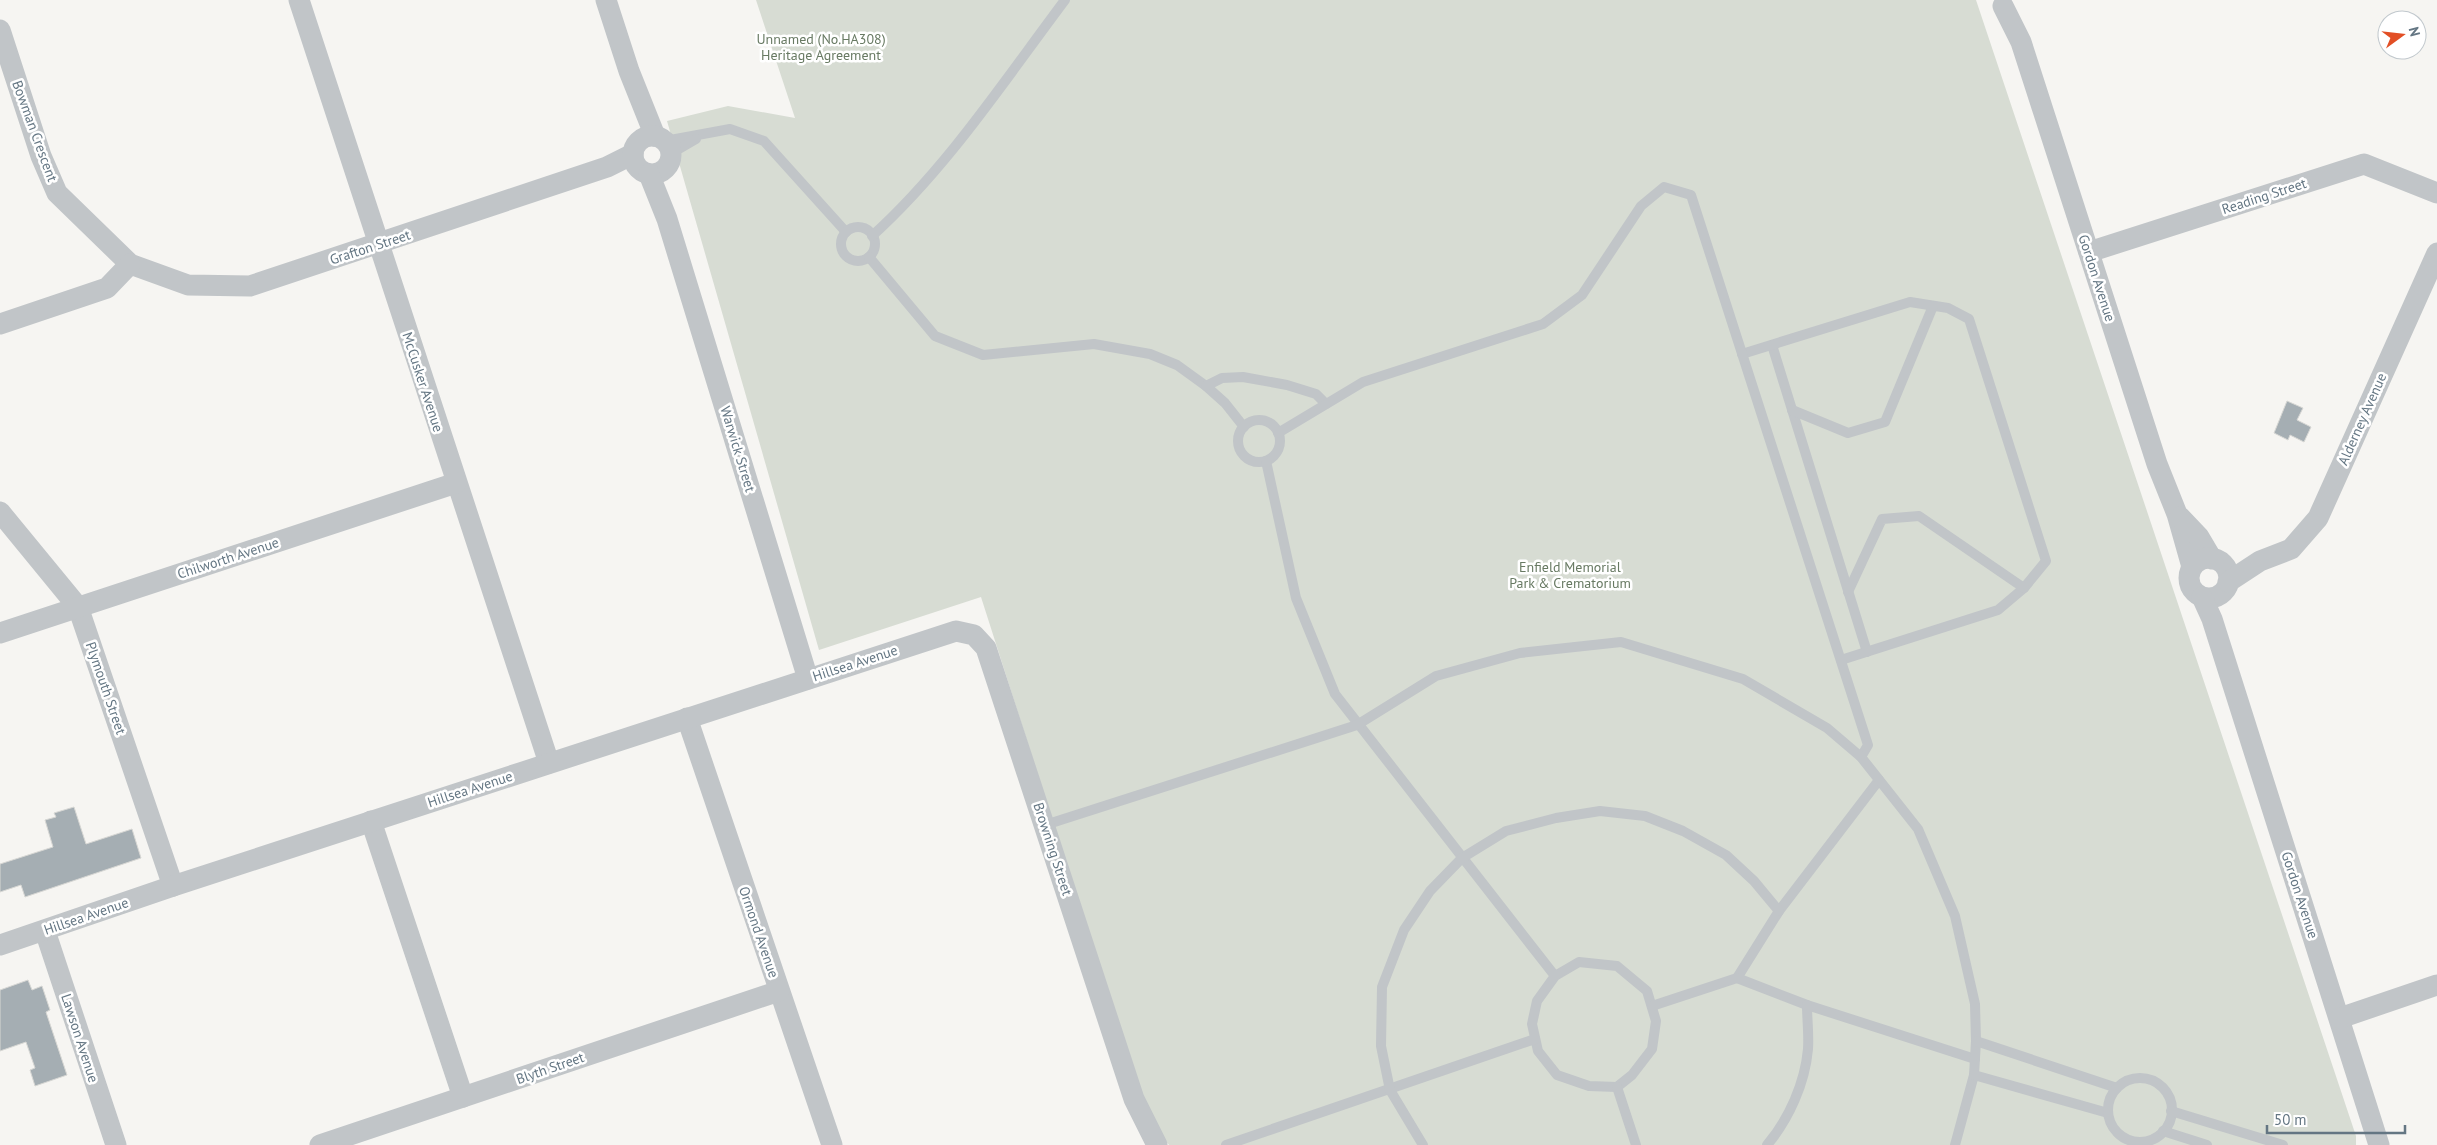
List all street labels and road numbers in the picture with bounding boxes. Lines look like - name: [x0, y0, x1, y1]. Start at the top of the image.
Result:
- street label: Bowman Crescent: [8, 78, 62, 184]
- street label: Reading Street: [2220, 174, 2309, 218]
- street label: Grafton Street: [327, 225, 413, 269]
- street label: Gordon Avenue: [2074, 232, 2120, 324]
- street label: McCusker Avenue: [398, 330, 448, 434]
- street label: Alderney Avenue: [2334, 370, 2390, 468]
- street label: Warwick Street: [716, 404, 760, 494]
- street label: Chilworth Avenue: [175, 533, 281, 583]
- street label: Plymouth Street: [82, 639, 130, 737]
- street label: Hillsea Avenue: [810, 641, 900, 685]
- street label: Hillsea Avenue: [425, 767, 515, 811]
- street label: Browning Street: [1030, 800, 1077, 898]
- street label: Gordon Avenue: [2277, 849, 2323, 941]
- street label: Ormond Avenue: [735, 884, 783, 980]
- street label: Hillsea Avenue: [41, 893, 131, 939]
- street label: Lawson Avenue: [57, 991, 103, 1085]
- street label: Blyth Street: [514, 1048, 587, 1088]

